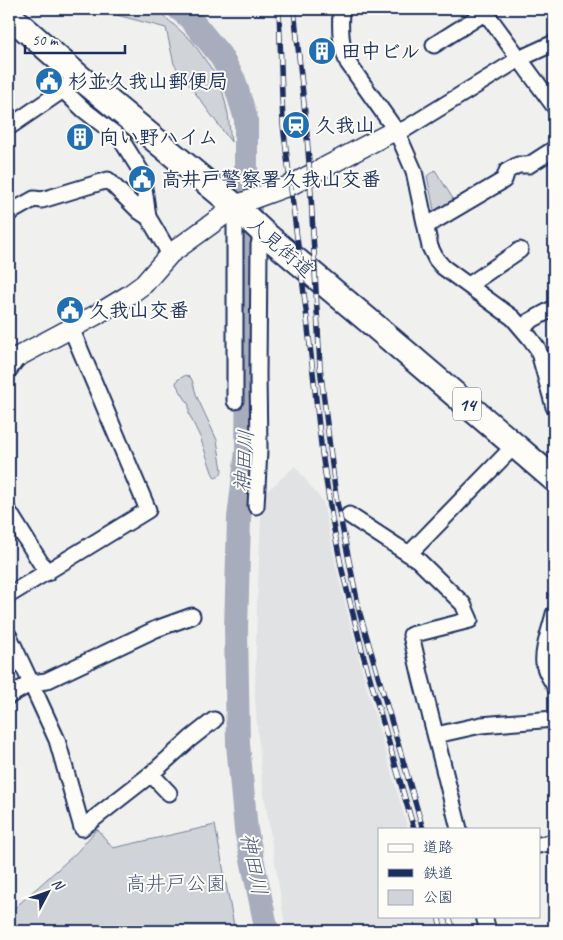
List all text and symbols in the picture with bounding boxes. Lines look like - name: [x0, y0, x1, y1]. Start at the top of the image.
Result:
- scale bar: [25, 22, 125, 54]
- text: 50 m: [32, 31, 59, 50]
- building icon: 田中ビル: [307, 36, 337, 66]
- place label: 田中ビル: [341, 39, 421, 64]
- public building icon: 杉並久我山郵便局: [34, 66, 64, 96]
- place label: 杉並久我山郵便局: [68, 69, 228, 94]
- station icon: 久我山: [281, 110, 311, 140]
- place label: 久我山: [315, 113, 375, 138]
- building icon: 向い野ハイム: [65, 122, 95, 152]
- place label: 向い野ハイム: [99, 125, 218, 150]
- public building icon: 高井戸警察署久我山交番: [127, 164, 157, 194]
- place label: 高井戸警察署久我山交番: [161, 167, 381, 192]
- street label: 人見街道: [242, 212, 319, 283]
- public building icon: 久我山交番: [55, 295, 85, 325]
- place label: 久我山交番: [89, 298, 189, 323]
- road number: 14: [453, 388, 481, 420]
- water label: 神田川: [229, 429, 259, 493]
- legend: [378, 828, 540, 918]
- water label: 神田川: [235, 831, 273, 897]
- text: 道路: [423, 838, 453, 857]
- text: 鉄道: [423, 864, 453, 883]
- north arrow: [22, 868, 72, 918]
- park label: 高井戸公園: [126, 871, 226, 896]
- text: N: [48, 875, 68, 894]
- text: 公園: [423, 888, 453, 907]

